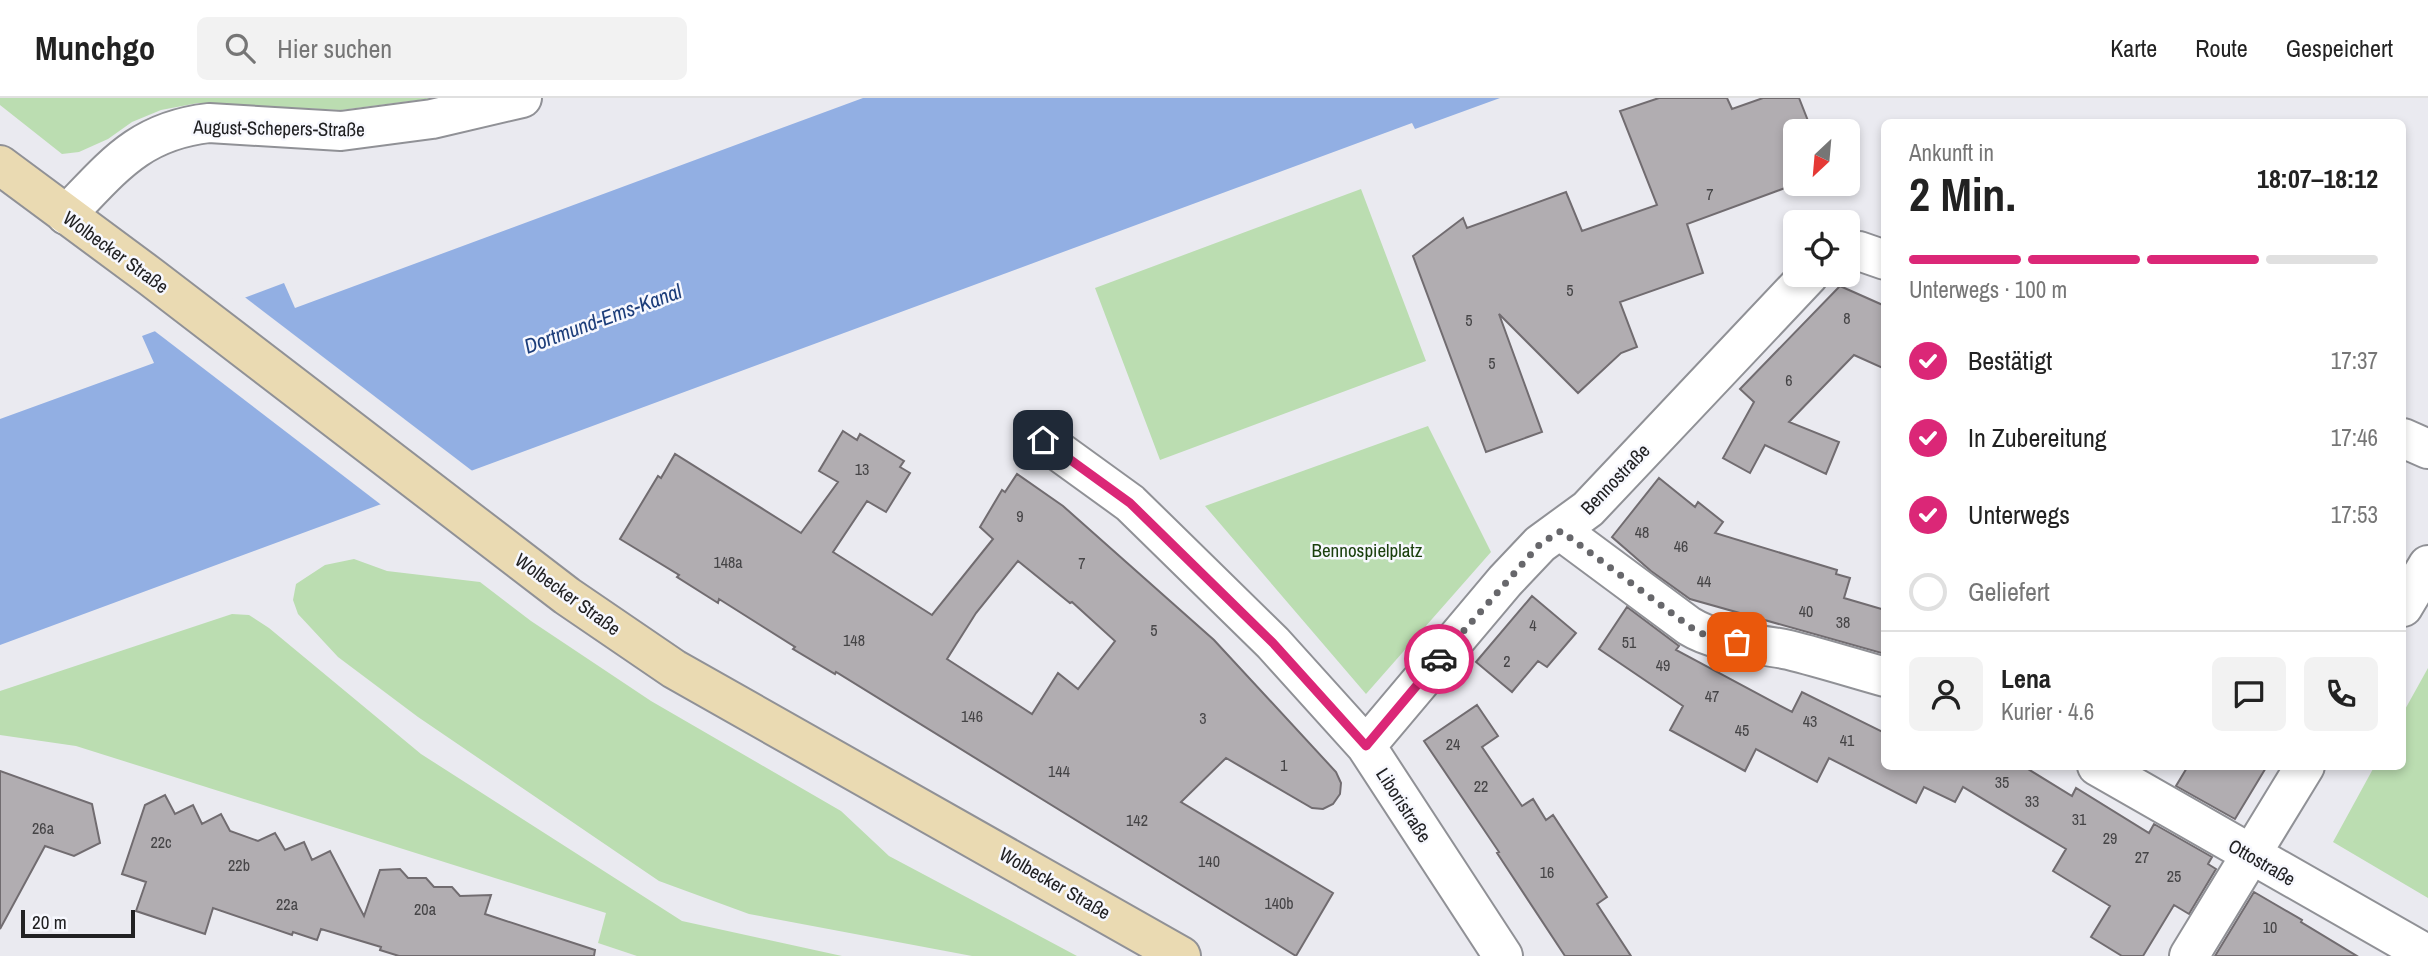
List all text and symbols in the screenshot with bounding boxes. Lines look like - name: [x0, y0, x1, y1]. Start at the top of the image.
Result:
- search box: [197, 17, 687, 80]
- text: Munchgo: [35, 26, 155, 70]
- icon: search: [221, 29, 259, 67]
- text: Hier suchen: [277, 31, 392, 66]
- text: Karte: [2110, 32, 2157, 64]
- text: Route: [2195, 32, 2248, 64]
- text: Gespeichert: [2286, 32, 2393, 64]
- street label: August-Schepers-Straße: [192, 113, 365, 142]
- north arrow: [1783, 119, 1860, 196]
- map controls: [1783, 119, 1860, 287]
- text: Ankunft in: [1909, 137, 1994, 168]
- text: 18:07–18:12: [2257, 161, 2378, 196]
- text: 2 Min.: [1909, 163, 2016, 225]
- house number: 7: [1706, 183, 1714, 205]
- street label: Wolbecker Straße: [58, 205, 174, 299]
- button: locate: [1783, 210, 1860, 287]
- text: Unterwegs · 100 m: [1909, 274, 2067, 305]
- water label: Dortmund-Ems-Kanal: [520, 276, 687, 360]
- house number: 5: [1566, 279, 1574, 301]
- house number: 8: [1843, 307, 1851, 329]
- house number: 5: [1465, 309, 1473, 331]
- icon: check: [1909, 342, 1947, 380]
- text: Bestätigt: [1968, 343, 2052, 378]
- text: 17:37: [2331, 345, 2378, 376]
- house number: 5: [1488, 352, 1496, 374]
- house number: 6: [1785, 369, 1793, 391]
- pin: [1013, 410, 1073, 470]
- icon: check: [1909, 419, 1947, 457]
- text: In Zubereitung: [1968, 420, 2107, 455]
- icon: home: [1024, 421, 1062, 459]
- text: 17:46: [2331, 422, 2378, 453]
- street label: Bennostraße: [1575, 438, 1655, 520]
- house number: 13: [855, 458, 869, 480]
- icon: check: [1909, 496, 1947, 534]
- text: Unterwegs: [1968, 497, 2070, 532]
- text: 17:53: [2331, 499, 2378, 530]
- house number: 9: [1016, 505, 1024, 527]
- house number: 48: [1635, 521, 1649, 543]
- house number: 46: [1674, 535, 1688, 557]
- park label: Bennospielplatz: [1312, 537, 1423, 563]
- street label: Wolbecker Straße: [510, 547, 626, 641]
- house number: 148a: [713, 551, 743, 573]
- house number: 7: [1078, 552, 1086, 574]
- house number: 44: [1697, 570, 1711, 592]
- text: Geliefert: [1968, 574, 2050, 609]
- house number: 40: [1799, 600, 1813, 622]
- house number: 38: [1836, 611, 1850, 633]
- pin: [1707, 612, 1767, 672]
- house number: 4: [1529, 614, 1537, 636]
- house number: 5: [1150, 619, 1158, 641]
- icon: bag: [1718, 623, 1756, 661]
- courier: [1404, 624, 1474, 694]
- house number: 148: [843, 629, 865, 651]
- house number: 51: [1622, 631, 1637, 653]
- icon: car: [1420, 640, 1458, 678]
- house number: 2: [1503, 650, 1511, 672]
- house number: 49: [1656, 654, 1670, 676]
- button: person: [1909, 657, 1983, 731]
- button: chat: [2212, 657, 2286, 731]
- button: phone: [2304, 657, 2378, 731]
- text: Lena: [2001, 661, 2051, 696]
- house number: 47: [1705, 685, 1719, 707]
- text: Kurier · 4.6: [2001, 696, 2094, 727]
- house number: 146: [961, 705, 983, 727]
- house number: 3: [1199, 707, 1207, 729]
- house number: 43: [1803, 710, 1817, 732]
- house number: 45: [1735, 719, 1749, 741]
- house number: 41: [1840, 729, 1855, 751]
- house number: 24: [1446, 733, 1460, 755]
- house number: 1: [1280, 754, 1288, 776]
- house number: 144: [1048, 760, 1070, 782]
- street label: Liboristraße: [1370, 763, 1438, 847]
- house number: 35: [1995, 771, 2009, 793]
- house number: 22: [1474, 775, 1488, 797]
- house number: 33: [2025, 790, 2039, 812]
- house number: 31: [2072, 808, 2087, 830]
- house number: 142: [1126, 809, 1148, 831]
- house number: 26a: [32, 817, 55, 839]
- house number: 29: [2103, 827, 2117, 849]
- house number: 22c: [150, 831, 172, 853]
- street label: Ottostraße: [2224, 832, 2300, 892]
- street label: Wolbecker Straße: [995, 841, 1115, 925]
- house number: 27: [2135, 846, 2149, 868]
- house number: 140: [1198, 850, 1220, 872]
- house number: 22b: [228, 854, 250, 876]
- house number: 16: [1540, 861, 1554, 883]
- house number: 25: [2167, 865, 2181, 887]
- house number: 140b: [1264, 892, 1294, 914]
- house number: 22a: [276, 893, 299, 915]
- house number: 20a: [414, 898, 437, 920]
- scale bar: [21, 907, 135, 939]
- text: 20 m: [32, 909, 67, 935]
- house number: 10: [2263, 916, 2277, 938]

